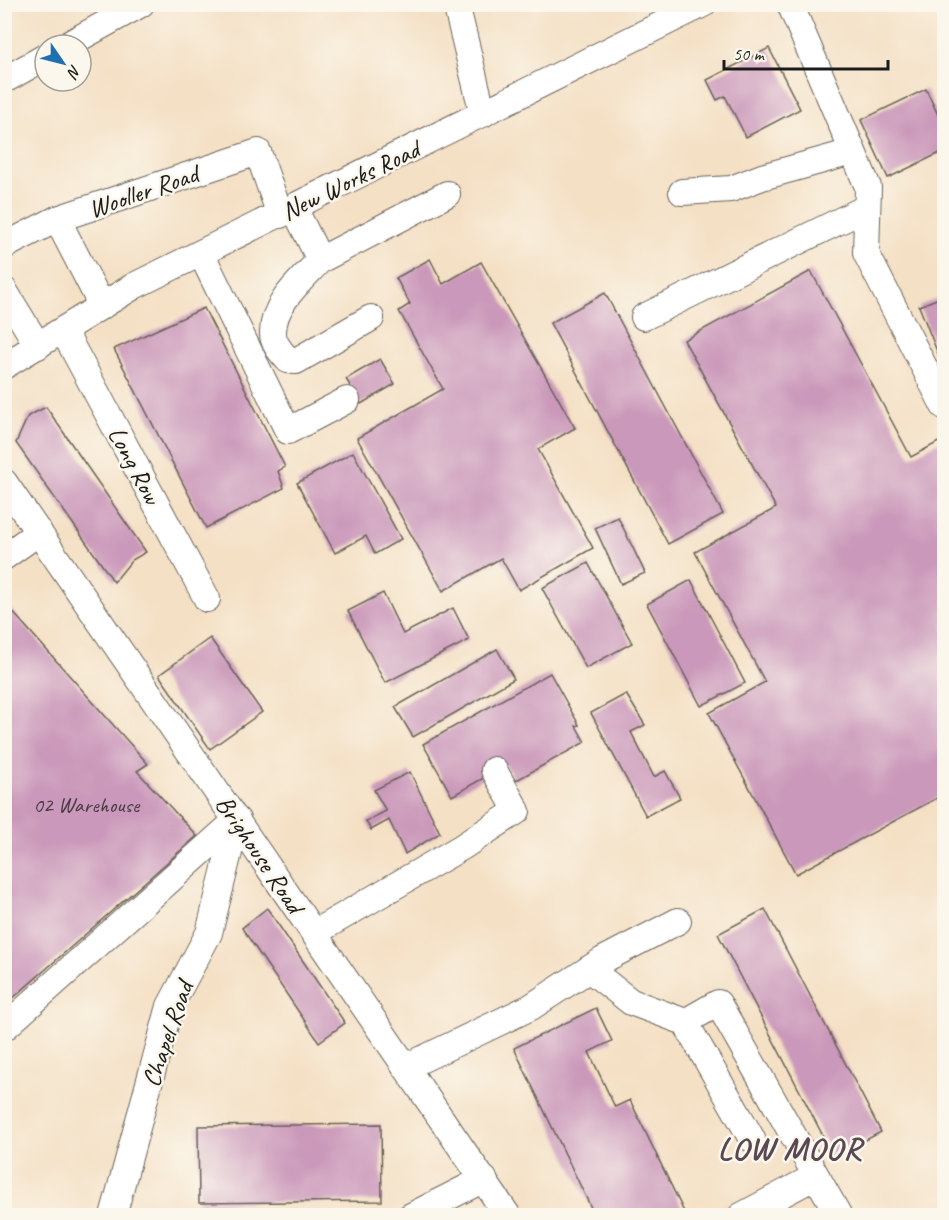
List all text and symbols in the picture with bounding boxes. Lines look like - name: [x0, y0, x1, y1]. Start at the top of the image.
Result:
- north arrow: [33, 33, 93, 93]
- scale bar: [724, 33, 888, 71]
- text: 50 m: [733, 43, 766, 65]
- text: N: [62, 61, 86, 83]
- street label: New Works Road: [276, 131, 428, 228]
- street label: Wooller Road: [84, 156, 206, 226]
- street label: Long Row: [100, 421, 170, 512]
- street label: Brighouse Road: [208, 789, 313, 923]
- house number: 02 Warehouse: [33, 791, 141, 819]
- street label: Chapel Road: [134, 974, 202, 1091]
- district label: LOW MOOR: [718, 1128, 865, 1169]

